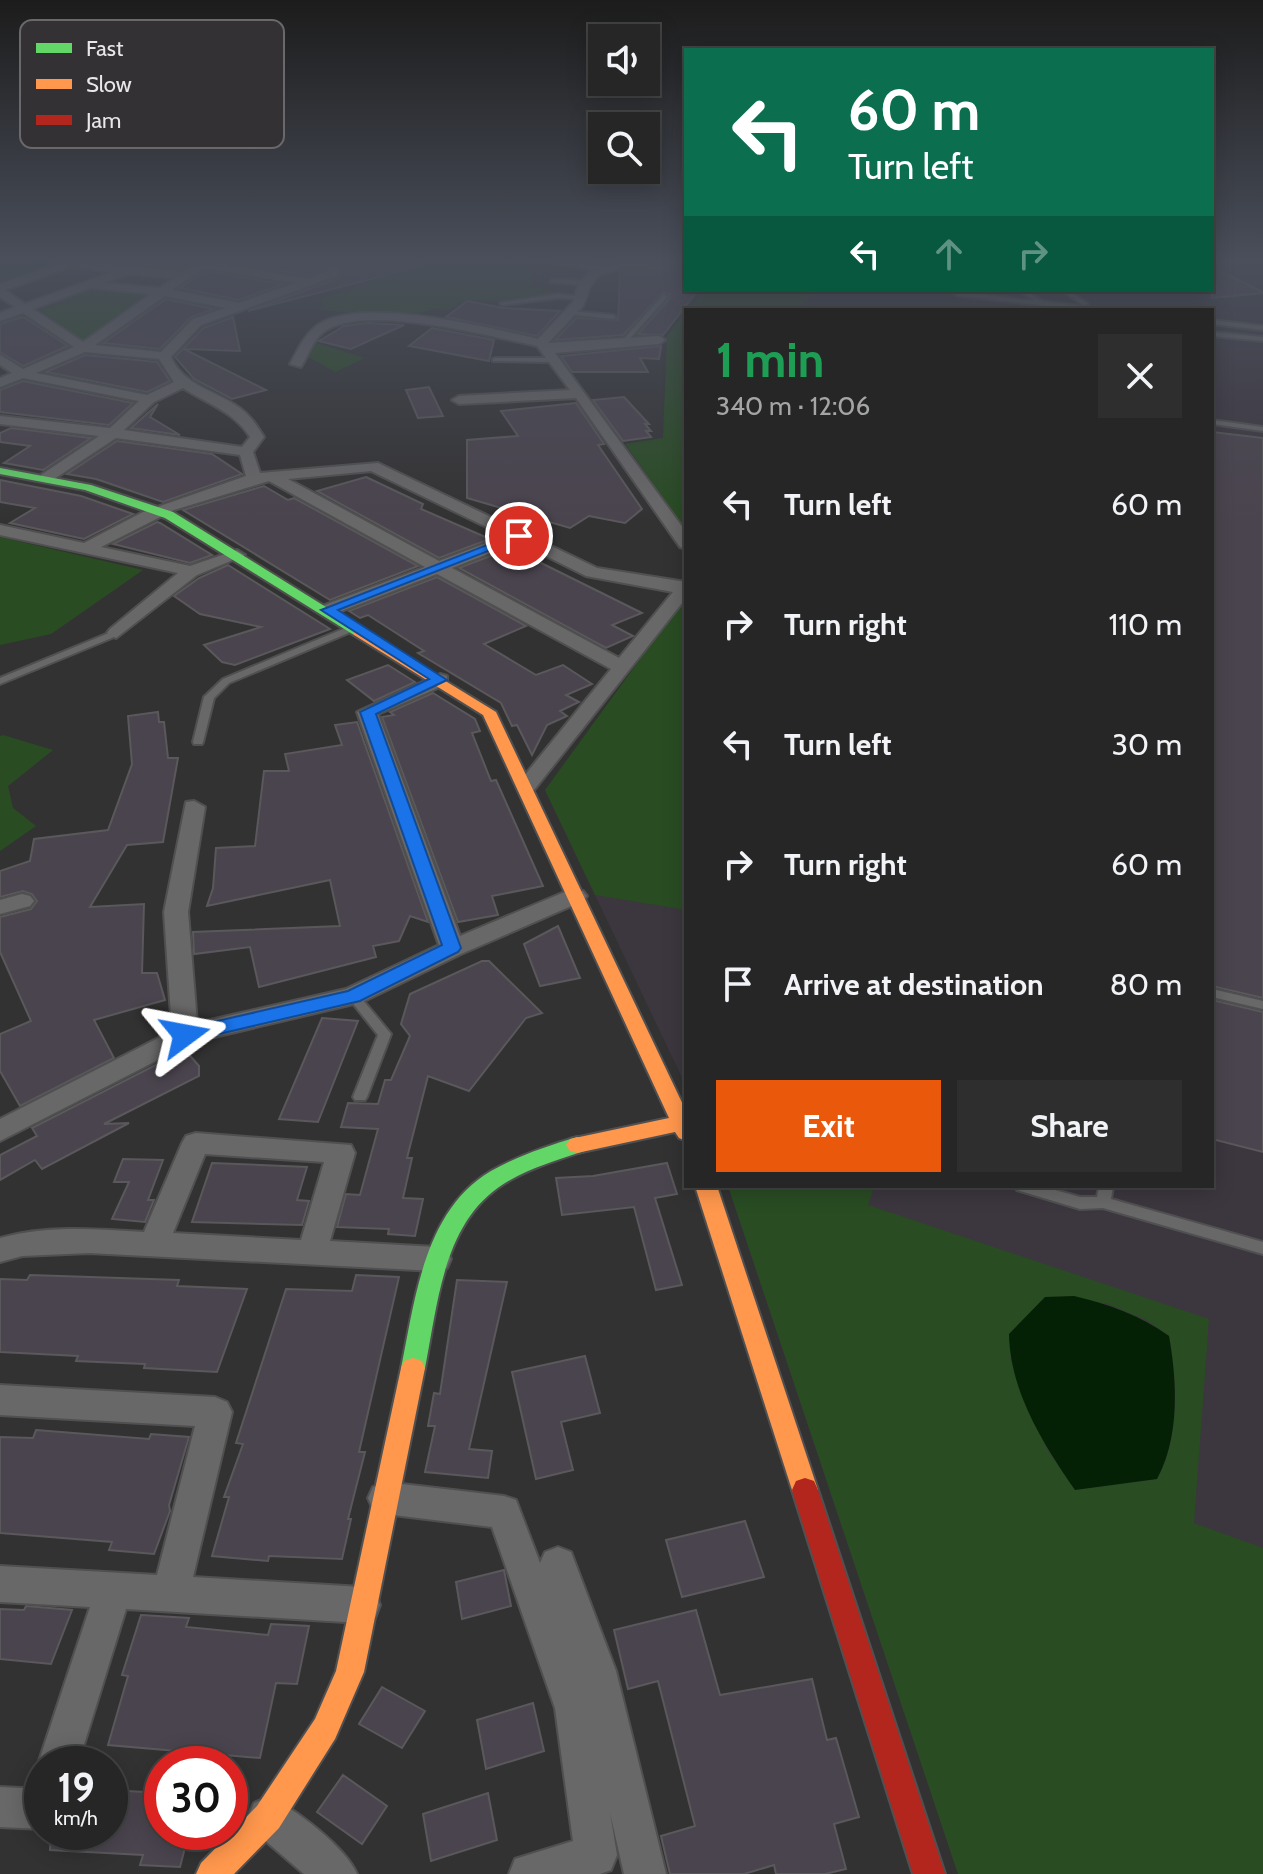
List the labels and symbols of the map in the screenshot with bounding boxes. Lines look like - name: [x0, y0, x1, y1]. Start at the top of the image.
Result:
- legend: [20, 20, 284, 148]
- text: Fast: [86, 35, 124, 62]
- text: Slow: [86, 71, 132, 98]
- text: Jam: [85, 107, 121, 134]
- pin: [485, 502, 553, 570]
- position arrow: [143, 993, 227, 1077]
- speed limit sign: 30: [144, 1746, 248, 1850]

